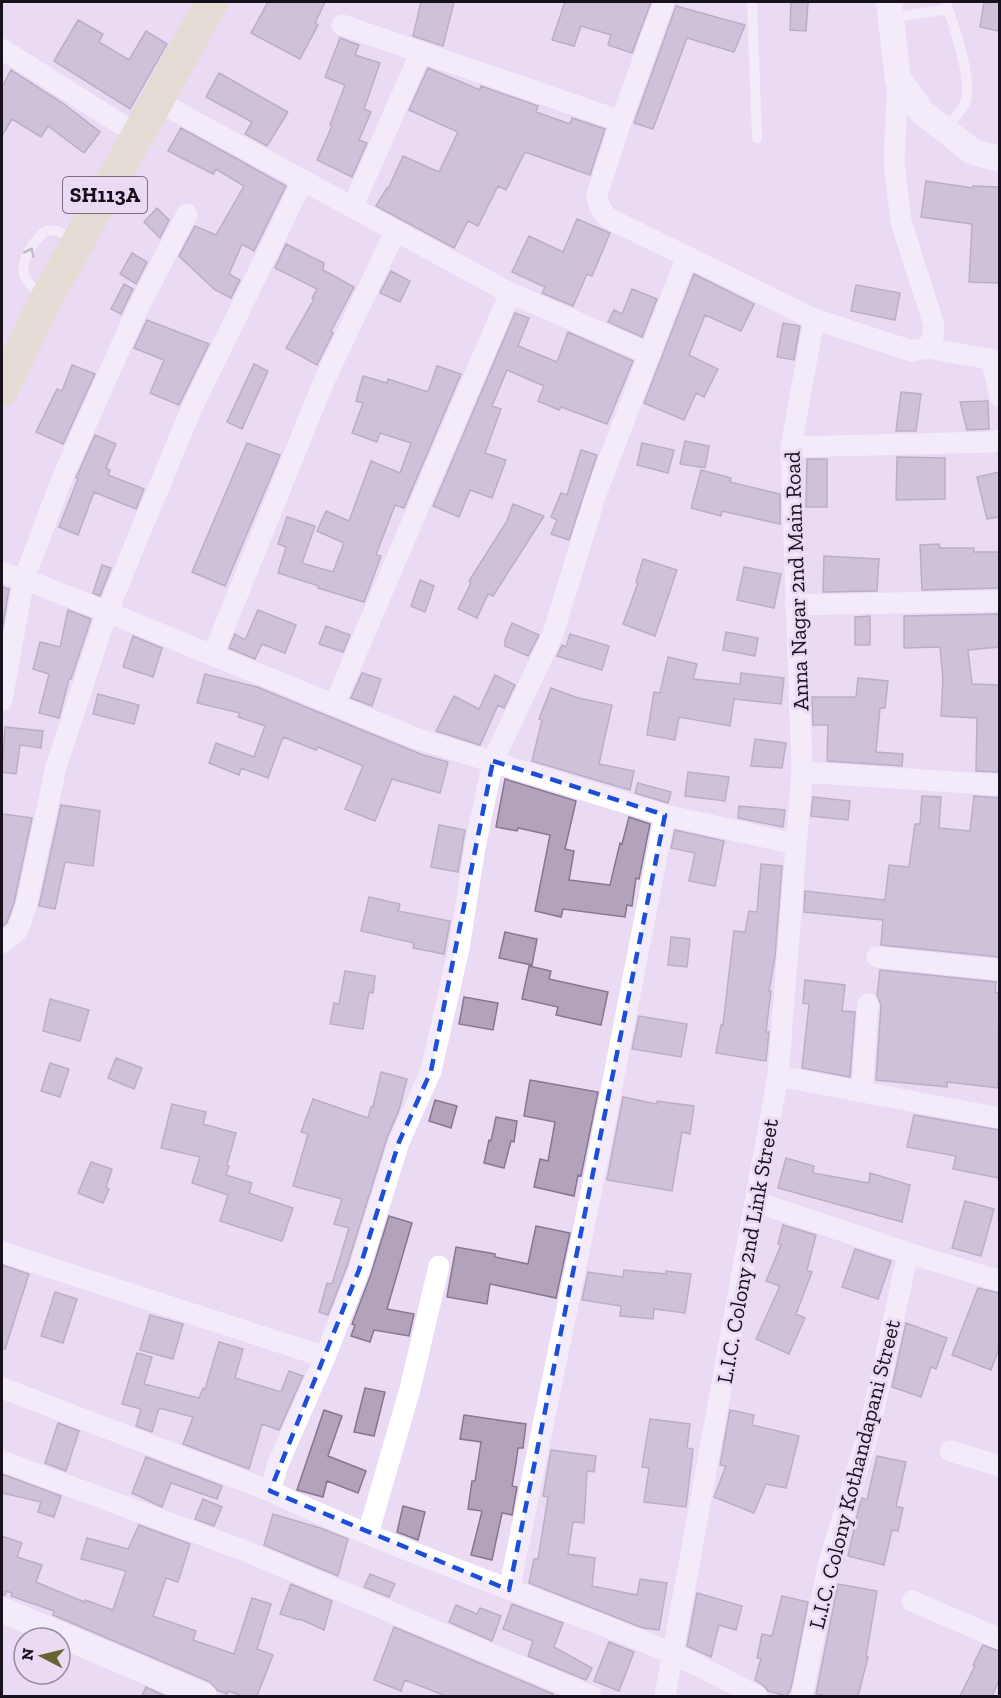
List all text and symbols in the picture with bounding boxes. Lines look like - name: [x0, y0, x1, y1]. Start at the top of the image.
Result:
- road number: SH113A: [63, 177, 147, 213]
- one-way arrow: [22, 247, 34, 258]
- street label: Anna Nagar 2nd Main Road: [778, 451, 815, 711]
- street label: L.I.C. Colony 2nd Link Street: [711, 1116, 784, 1385]
- street label: L.I.C. Colony Kothandapani Street: [803, 1316, 906, 1632]
- north arrow: [12, 1626, 72, 1686]
- text: N: [17, 1647, 38, 1661]

